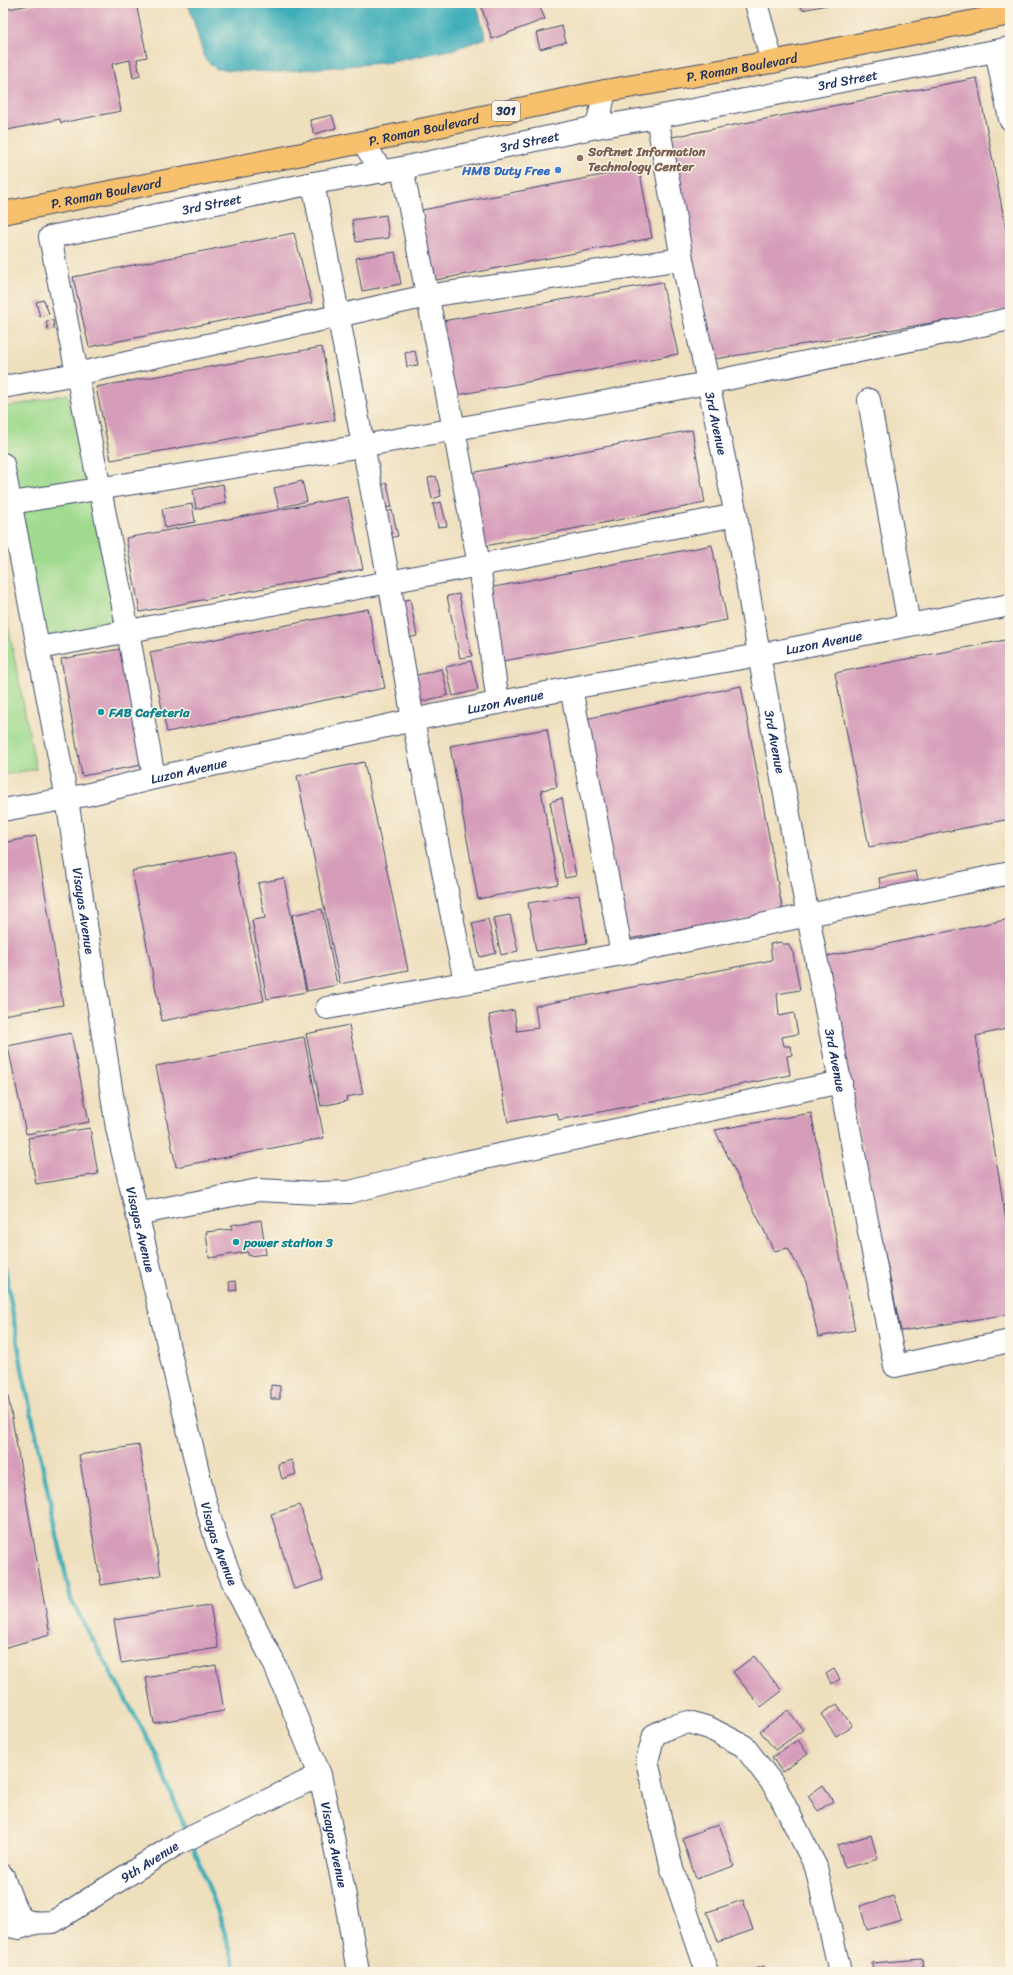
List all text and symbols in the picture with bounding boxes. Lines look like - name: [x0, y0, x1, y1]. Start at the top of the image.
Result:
- street label: P. Roman Boulevard: [685, 46, 800, 89]
- street label: 3rd Street: [816, 63, 880, 97]
- road number: 301: [492, 101, 520, 121]
- street label: P. Roman Boulevard: [367, 107, 482, 153]
- street label: 3rd Street: [498, 124, 562, 159]
- place label: Softnet Information Technology Center: [587, 140, 706, 178]
- marker: Softnet Information Technology Center: [575, 153, 585, 163]
- place label: HMB Duty Free: [461, 159, 551, 182]
- marker: HMB Duty Free: [553, 165, 563, 175]
- street label: P. Roman Boulevard: [49, 171, 165, 215]
- street label: 3rd Street: [180, 187, 244, 222]
- street label: 3rd Avenue: [698, 389, 734, 457]
- street label: Luzon Avenue: [784, 624, 865, 661]
- street label: Luzon Avenue: [465, 683, 546, 721]
- place label: FAB Cafeteria: [108, 701, 190, 724]
- marker: FAB Cafeteria: [96, 707, 106, 717]
- street label: 3rd Avenue: [758, 708, 792, 776]
- street label: Luzon Avenue: [148, 751, 230, 790]
- street label: Visayas Avenue: [66, 866, 101, 956]
- street label: 3rd Avenue: [818, 1026, 853, 1094]
- street label: Visayas Avenue: [119, 1184, 162, 1275]
- place label: power station 3: [243, 1231, 334, 1254]
- marker: power station 3: [231, 1237, 241, 1247]
- street label: Visayas Avenue: [194, 1499, 244, 1589]
- street label: Visayas Avenue: [314, 1800, 354, 1890]
- street label: 9th Avenue: [116, 1835, 183, 1889]

